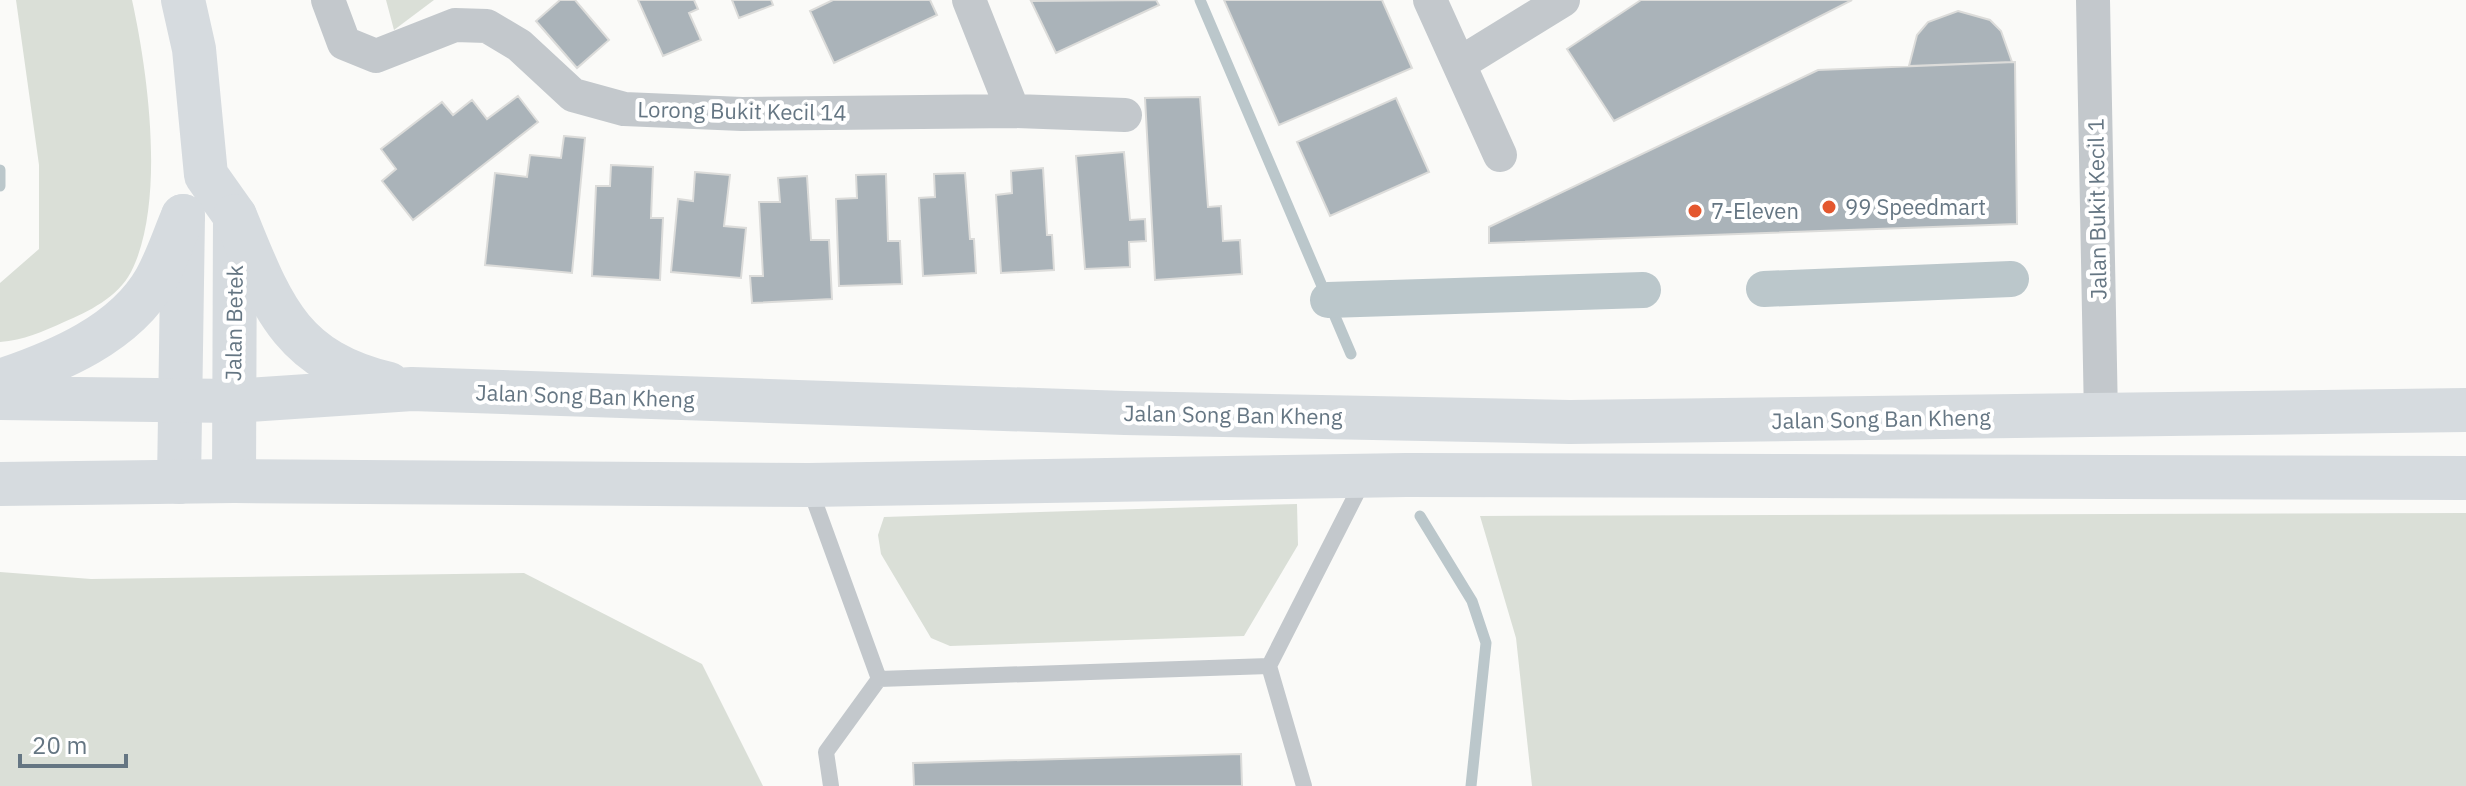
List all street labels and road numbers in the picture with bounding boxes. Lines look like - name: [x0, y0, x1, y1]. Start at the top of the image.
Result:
- street label: Lorong Bukit Kecil 14: [637, 94, 847, 127]
- street label: Jalan Bukit Kecil 1: [2080, 118, 2113, 300]
- street label: Jalan Betek: [218, 264, 249, 381]
- street label: Jalan Song Ban Kheng: [475, 377, 695, 414]
- street label: Jalan Song Ban Kheng: [1123, 398, 1343, 431]
- street label: Jalan Song Ban Kheng: [1771, 402, 1991, 435]

